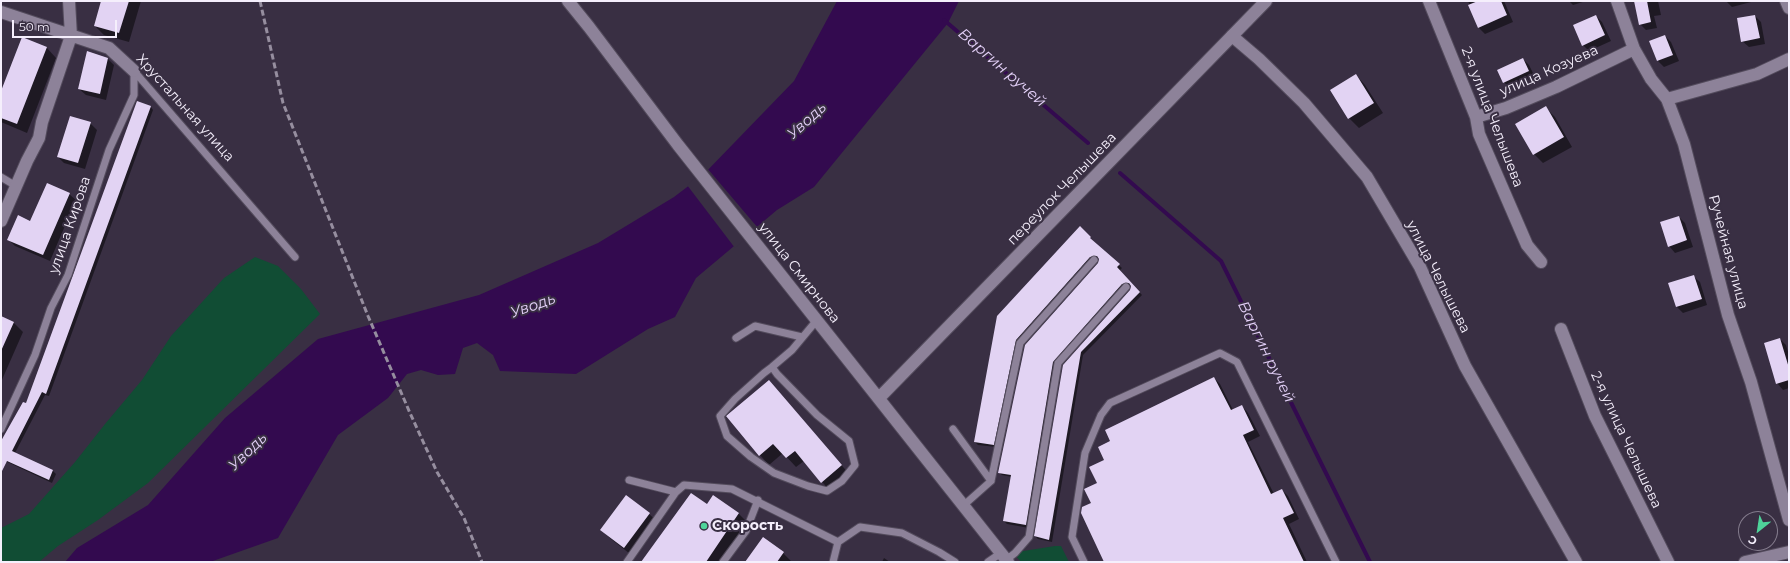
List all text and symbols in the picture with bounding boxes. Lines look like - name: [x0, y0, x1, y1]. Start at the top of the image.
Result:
- scale bar: [14, 12, 119, 38]
- text: 50 m: [19, 19, 50, 34]
- water label: Варгин ручей: [954, 25, 1050, 111]
- street label: улица Козуева: [1497, 42, 1601, 100]
- street label: 2-я улица Челышева: [1457, 44, 1527, 190]
- street label: Хрустальная улица: [132, 51, 238, 165]
- water label: Уводь: [784, 99, 830, 143]
- street label: переулок Челышева: [1004, 129, 1120, 249]
- street label: улица Кирова: [45, 174, 95, 276]
- street label: Ручейная улица: [1705, 193, 1751, 311]
- street label: улица Челышева: [1402, 218, 1474, 336]
- street label: улица Смирнова: [755, 219, 843, 327]
- water label: Уводь: [508, 290, 558, 322]
- water label: Варгин ручей: [1234, 298, 1298, 406]
- street label: 2-я улица Челышева: [1587, 369, 1665, 511]
- water label: Уводь: [225, 429, 271, 475]
- north arrow: [1738, 511, 1778, 551]
- place label: Скорость: [712, 518, 783, 534]
- marker: Скорость: [699, 521, 709, 531]
- text: С: [1746, 532, 1759, 549]

